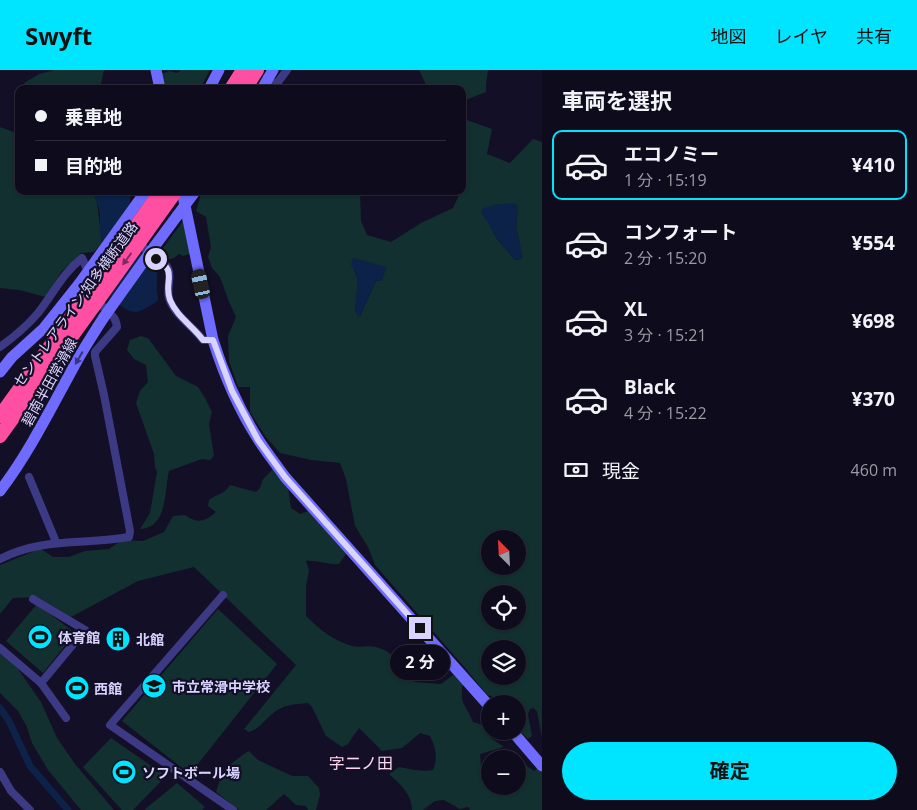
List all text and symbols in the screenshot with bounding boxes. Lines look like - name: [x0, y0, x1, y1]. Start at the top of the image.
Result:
- text: Swyft: [25, 19, 92, 52]
- text: 地図: [711, 24, 747, 48]
- text: レイヤ: [775, 24, 828, 48]
- text: 共有: [856, 24, 892, 48]
- text: 車両を選択: [562, 85, 672, 115]
- text: 乗車地: [65, 104, 122, 130]
- text: エコノミー: [624, 141, 719, 167]
- icon: car: [564, 143, 609, 188]
- text: ¥410: [852, 152, 895, 178]
- text: 目的地: [65, 153, 122, 179]
- text: 1 分 · 15:19: [624, 169, 707, 191]
- street label: セントレアライン;知多横断道路: [9, 218, 141, 390]
- text: コンフォート: [624, 219, 737, 245]
- icon: car: [564, 221, 609, 266]
- text: ¥554: [852, 230, 895, 256]
- text: 2 分 · 15:20: [624, 247, 707, 269]
- route start: [145, 248, 167, 270]
- one-way arrow: [122, 252, 133, 265]
- car: [190, 268, 211, 300]
- text: XL: [624, 296, 647, 322]
- icon: car: [564, 299, 609, 344]
- text: ¥698: [852, 308, 895, 334]
- text: 3 分 · 15:21: [624, 324, 707, 346]
- street label: 碧南半田常滑線: [17, 335, 81, 429]
- one-way arrow: [74, 352, 83, 365]
- text: Black: [624, 374, 676, 400]
- icon: car: [564, 377, 609, 422]
- text: ¥370: [852, 386, 895, 412]
- text: 4 分 · 15:22: [624, 402, 707, 424]
- icon: cash: [562, 456, 590, 484]
- text: 現金: [602, 458, 640, 484]
- text: 460 m: [851, 459, 897, 481]
- north arrow: [481, 530, 526, 575]
- map controls: [481, 530, 526, 795]
- button: locate: [481, 585, 526, 630]
- route end: [409, 617, 431, 639]
- sports icon: 体育館: [27, 624, 53, 650]
- building icon: 北館: [105, 626, 131, 652]
- place label: 体育館: [58, 628, 100, 647]
- place label: 北館: [136, 630, 164, 649]
- button: layers: [481, 640, 526, 685]
- callout: 2 分: [390, 646, 450, 680]
- text: 2 分: [405, 651, 435, 673]
- school or university icon: 市立常滑中学校: [141, 673, 167, 699]
- sports icon: 西館: [64, 675, 90, 701]
- place label: 市立常滑中学校: [172, 677, 270, 696]
- place label: 西館: [94, 679, 122, 698]
- button: +: [481, 695, 526, 740]
- button: 確定: [562, 742, 897, 800]
- button: −: [481, 750, 526, 795]
- district label: 字二ノ田: [329, 752, 393, 774]
- sports icon: ソフトボール場: [111, 759, 137, 785]
- place label: ソフトボール場: [142, 763, 240, 782]

